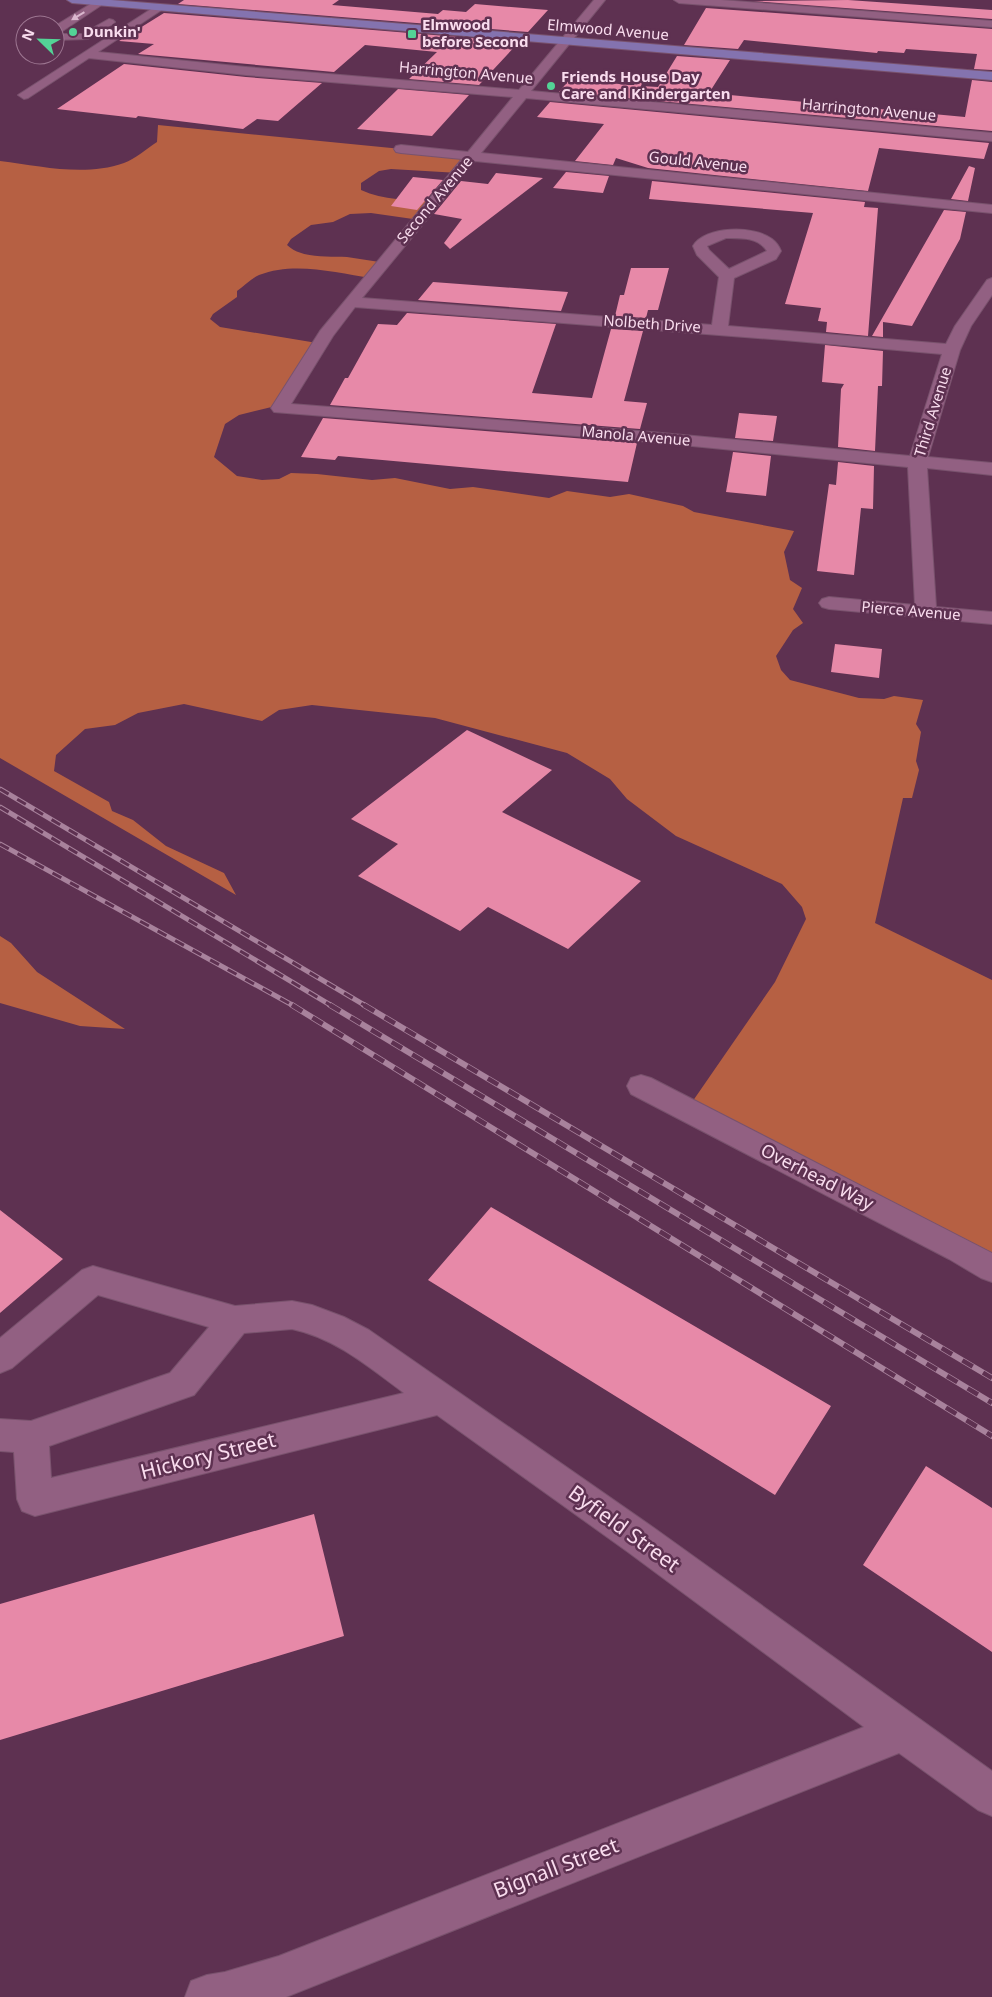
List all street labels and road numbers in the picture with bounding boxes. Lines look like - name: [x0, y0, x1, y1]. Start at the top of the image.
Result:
- street label: Elmwood Avenue: [546, 14, 670, 44]
- street label: Harrington Avenue: [398, 56, 534, 88]
- street label: Harrington Avenue: [801, 93, 937, 125]
- street label: Gould Avenue: [648, 146, 748, 176]
- street label: Second Avenue: [392, 152, 477, 247]
- street label: Nolbeth Drive: [603, 310, 702, 336]
- street label: Third Avenue: [909, 364, 955, 459]
- street label: Manola Avenue: [581, 420, 691, 450]
- street label: Pierce Avenue: [861, 596, 962, 624]
- street label: Overhead Way: [757, 1137, 879, 1215]
- street label: Hickory Street: [137, 1425, 279, 1485]
- street label: Byfield Street: [563, 1478, 686, 1578]
- street label: Bignall Street: [489, 1830, 623, 1904]

